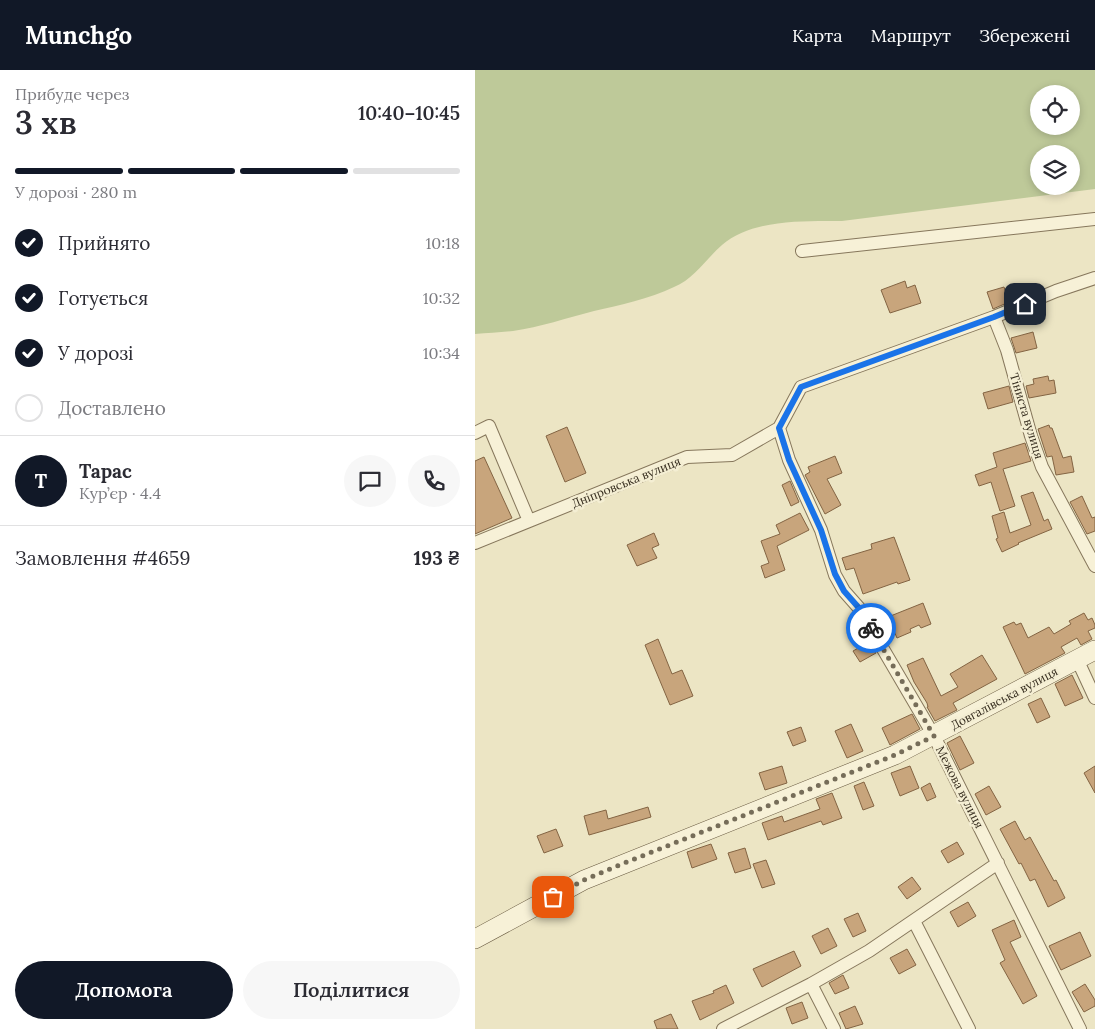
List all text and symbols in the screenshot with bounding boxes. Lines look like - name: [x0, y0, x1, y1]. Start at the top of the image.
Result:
- text: Munchgo: [25, 20, 132, 51]
- text: Карта: [792, 24, 842, 47]
- text: Маршрут: [870, 24, 951, 47]
- text: Збережені: [979, 24, 1070, 47]
- text: Прибуде через: [15, 84, 129, 104]
- map controls: [1030, 85, 1080, 195]
- button: locate: [1030, 85, 1080, 135]
- text: 10:40–10:45: [358, 101, 460, 125]
- text: 3 хв: [15, 102, 77, 143]
- button: layers: [1030, 145, 1080, 195]
- text: У дорозі · 280 m: [15, 182, 137, 202]
- icon: check: [15, 229, 43, 257]
- text: Прийнято: [58, 231, 150, 255]
- text: 10:18: [425, 233, 460, 253]
- pin: [1004, 283, 1046, 325]
- icon: check: [15, 284, 43, 312]
- text: Готується: [58, 286, 148, 310]
- text: 10:32: [423, 288, 460, 308]
- icon: home: [1011, 290, 1039, 318]
- icon: check: [15, 339, 43, 367]
- text: У дорозі: [58, 341, 133, 365]
- text: 10:34: [423, 343, 460, 363]
- street label: Тіниста вулиця: [1007, 371, 1047, 461]
- text: Доставлено: [58, 396, 166, 420]
- street label: Дніпровська вулиця: [569, 453, 683, 511]
- button: chat: [344, 455, 396, 507]
- button: phone: [408, 455, 460, 507]
- text: Тарас: [79, 459, 132, 483]
- text: Т: [35, 469, 47, 493]
- text: Кур’єр · 4.4: [79, 483, 161, 503]
- text: Замовлення #4659: [15, 546, 190, 570]
- text: 193 ₴: [414, 546, 460, 570]
- courier: [846, 603, 896, 653]
- icon: bike: [857, 614, 885, 642]
- street label: Довгалівська вулиця: [948, 663, 1060, 733]
- street label: Межова вулиця: [933, 743, 987, 831]
- pin: [532, 876, 574, 918]
- icon: bag: [539, 883, 567, 911]
- button: Допомога: [15, 961, 233, 1019]
- button: Поділитися: [243, 961, 460, 1019]

